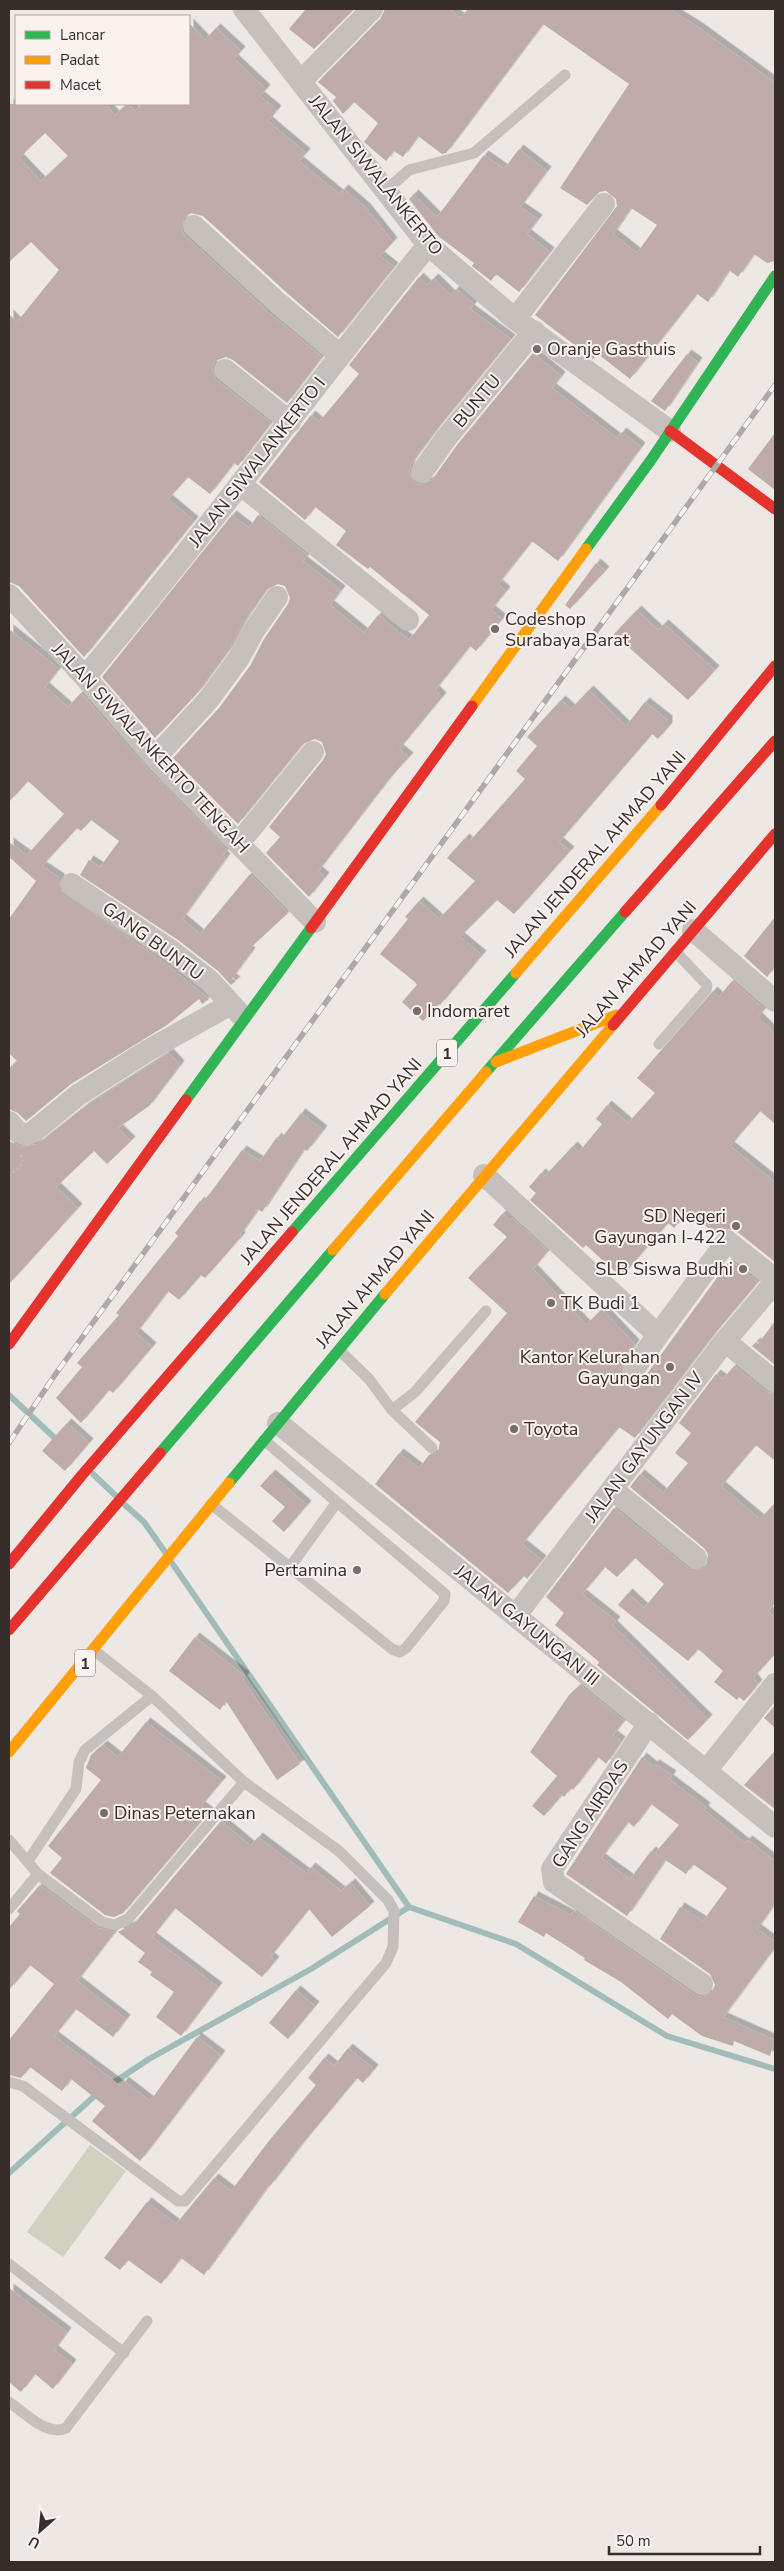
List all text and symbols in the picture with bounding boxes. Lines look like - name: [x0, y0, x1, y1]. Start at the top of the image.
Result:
- legend: [15, 15, 190, 105]
- text: Lancar: [60, 25, 105, 45]
- text: Padat: [60, 50, 100, 70]
- text: Macet: [60, 75, 102, 95]
- street label: JALAN SIWALANKERTO: [303, 89, 448, 260]
- place label: Oranje Gasthuis: [547, 337, 676, 361]
- marker: Oranje Gasthuis: [531, 343, 543, 355]
- street label: BUNTU: [448, 369, 506, 433]
- street label: JALAN SIWALANKERTO I: [182, 372, 331, 553]
- place label: Codeshop Surabaya Barat: [505, 607, 630, 652]
- marker: Codeshop Surabaya Barat: [489, 623, 501, 635]
- street label: JALAN SIWALANKERTO TENGAH: [46, 637, 255, 858]
- street label: JALAN JENDERAL AHMAD YANI: [498, 746, 691, 963]
- street label: GANG BUNTU: [98, 896, 208, 986]
- street label: JALAN AHMAD YANI: [569, 896, 702, 1043]
- place label: Indomaret: [427, 999, 510, 1023]
- marker: Indomaret: [411, 1005, 423, 1017]
- road number: 1: [437, 1040, 457, 1066]
- street label: JALAN JENDERAL AHMAD YANI: [234, 1053, 427, 1270]
- place label: SD Negeri Gayungan I-422: [594, 1204, 726, 1249]
- street label: JALAN AHMAD YANI: [309, 1205, 440, 1354]
- marker: SD Negeri Gayungan I-422: [730, 1220, 742, 1232]
- place label: SLB Siswa Budhi: [595, 1257, 733, 1281]
- marker: SLB Siswa Budhi: [737, 1263, 749, 1275]
- place label: TK Budi 1: [561, 1291, 640, 1315]
- marker: TK Budi 1: [545, 1297, 557, 1309]
- place label: Kantor Kelurahan Gayungan: [520, 1345, 660, 1390]
- marker: Kantor Kelurahan Gayungan: [664, 1361, 676, 1373]
- street label: JALAN GAYUNGAN IV: [579, 1366, 709, 1528]
- place label: Toyota: [524, 1417, 578, 1441]
- marker: Toyota: [508, 1423, 520, 1435]
- place label: Pertamina: [264, 1558, 347, 1582]
- street label: JALAN GAYUNGAN III: [449, 1559, 604, 1691]
- marker: Pertamina: [351, 1564, 363, 1576]
- road number: 1: [75, 1650, 95, 1676]
- street label: GANG AIRDAS: [546, 1755, 634, 1873]
- place label: Dinas Peternakan: [114, 1801, 256, 1825]
- marker: Dinas Peternakan: [98, 1807, 110, 1819]
- north arrow: [15, 2506, 65, 2556]
- scale bar: [609, 2524, 760, 2556]
- text: U: [25, 2531, 43, 2553]
- text: 50 m: [616, 2531, 651, 2551]

